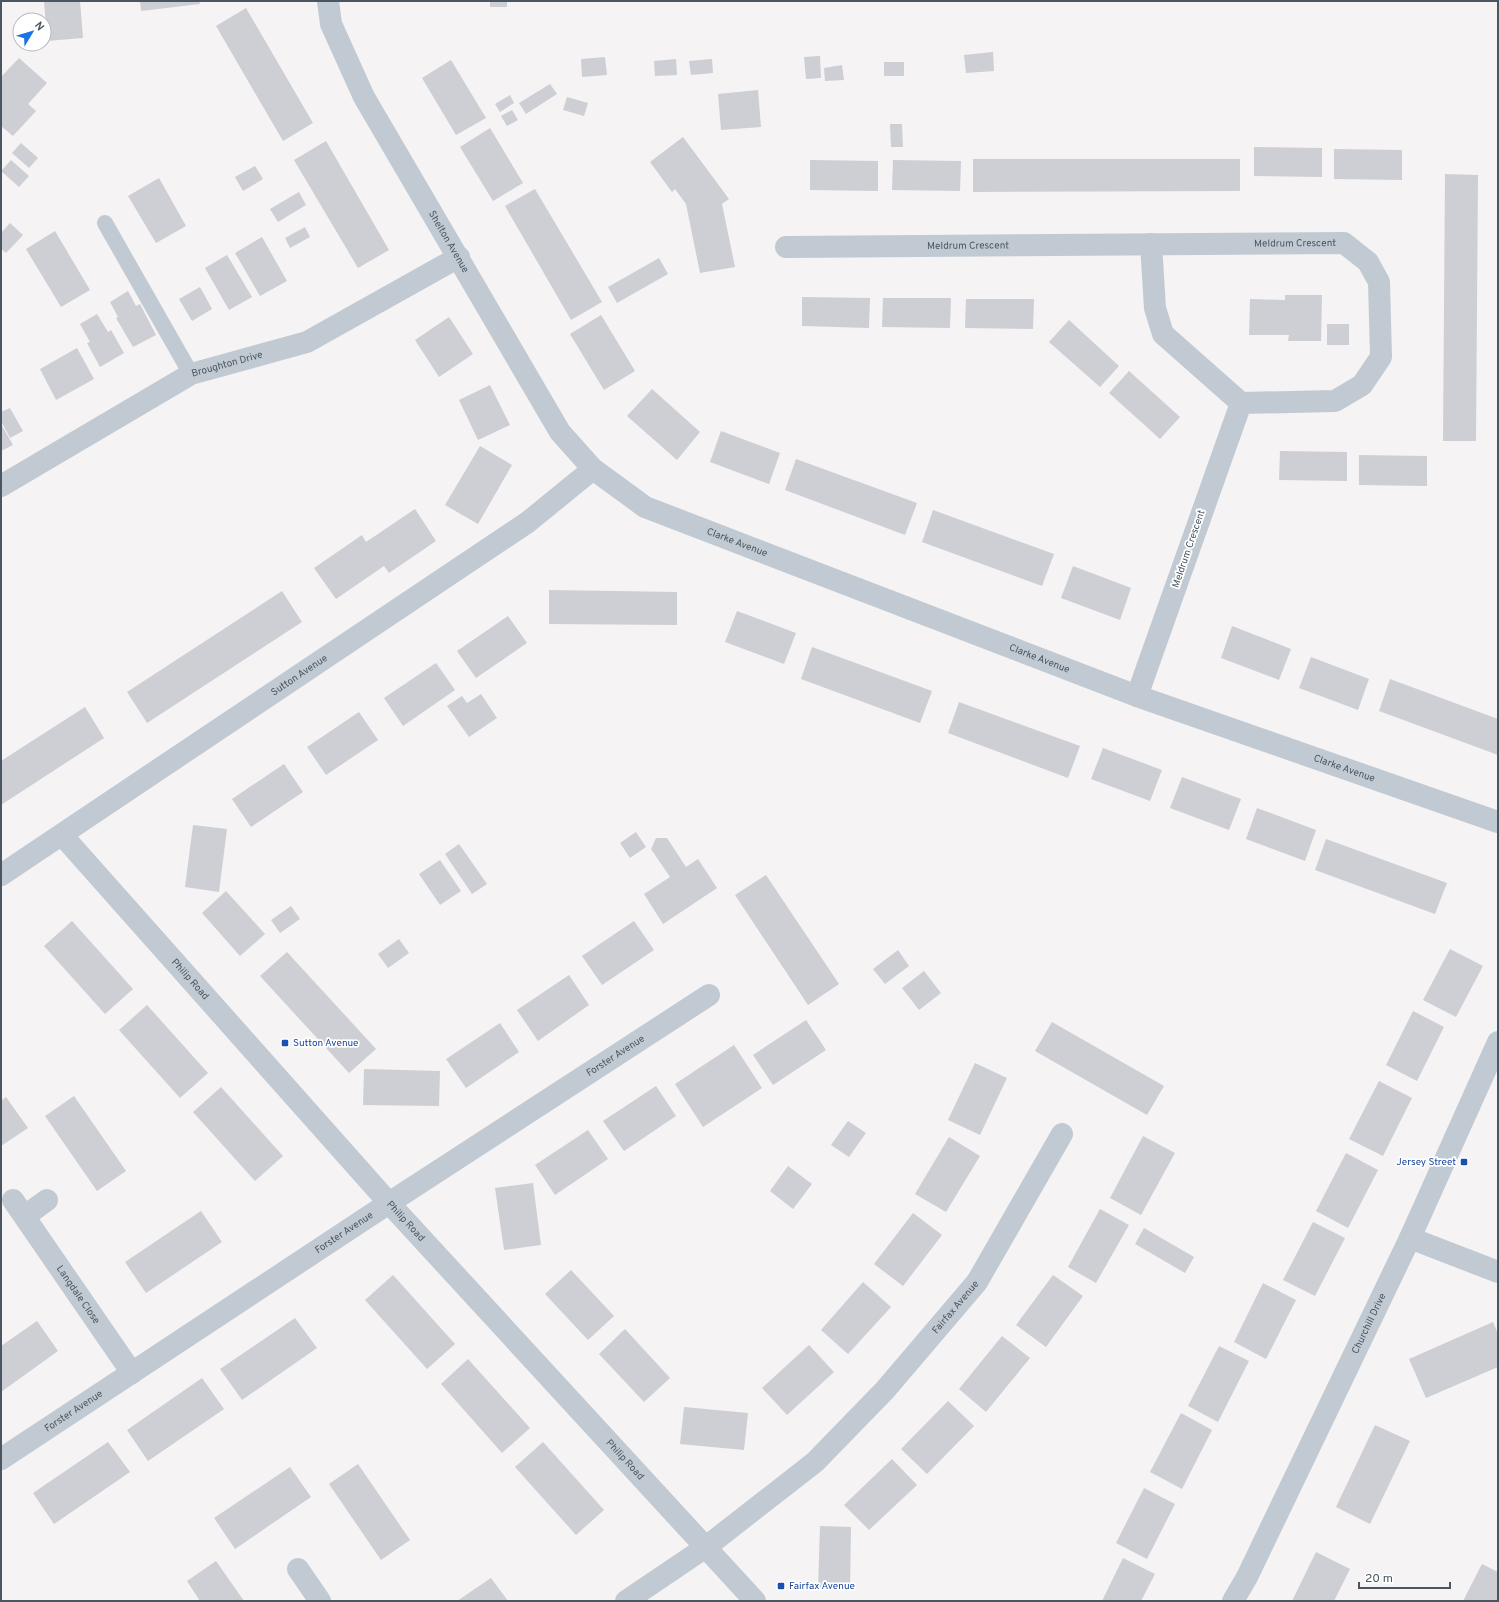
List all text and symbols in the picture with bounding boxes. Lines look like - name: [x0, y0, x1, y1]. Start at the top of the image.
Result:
- north arrow: [12, 12, 52, 52]
- text: N: [31, 19, 47, 34]
- street label: Shelton Avenue: [425, 208, 472, 275]
- street label: Meldrum Crescent: [1254, 237, 1336, 250]
- street label: Meldrum Crescent: [927, 239, 1009, 252]
- street label: Broughton Drive: [190, 348, 264, 380]
- street label: Meldrum Crescent: [1170, 508, 1209, 590]
- street label: Clarke Avenue: [705, 525, 769, 560]
- street label: Clarke Avenue: [1007, 641, 1072, 676]
- street label: Sutton Avenue: [268, 652, 330, 699]
- street label: Clarke Avenue: [1312, 752, 1377, 785]
- street label: Philip Road: [168, 956, 212, 1003]
- street label: Forster Avenue: [584, 1032, 647, 1080]
- place label: Sutton Avenue: [293, 1037, 358, 1050]
- marker: Sutton Avenue: [280, 1038, 290, 1048]
- place label: Jersey Street: [1396, 1156, 1456, 1169]
- marker: Jersey Street: [1459, 1157, 1469, 1167]
- street label: Philip Road: [384, 1198, 428, 1244]
- street label: Forster Avenue: [312, 1209, 376, 1257]
- street label: Langdale Close: [53, 1263, 103, 1327]
- street label: Fairfax Avenue: [929, 1278, 982, 1336]
- street label: Churchill Drive: [1349, 1291, 1389, 1356]
- street label: Forster Avenue: [42, 1387, 105, 1435]
- street label: Philip Road: [603, 1437, 647, 1483]
- scale bar: [1359, 1564, 1450, 1590]
- text: 20 m: [1365, 1571, 1393, 1587]
- place label: Fairfax Avenue: [789, 1580, 855, 1593]
- marker: Fairfax Avenue: [776, 1581, 786, 1591]

